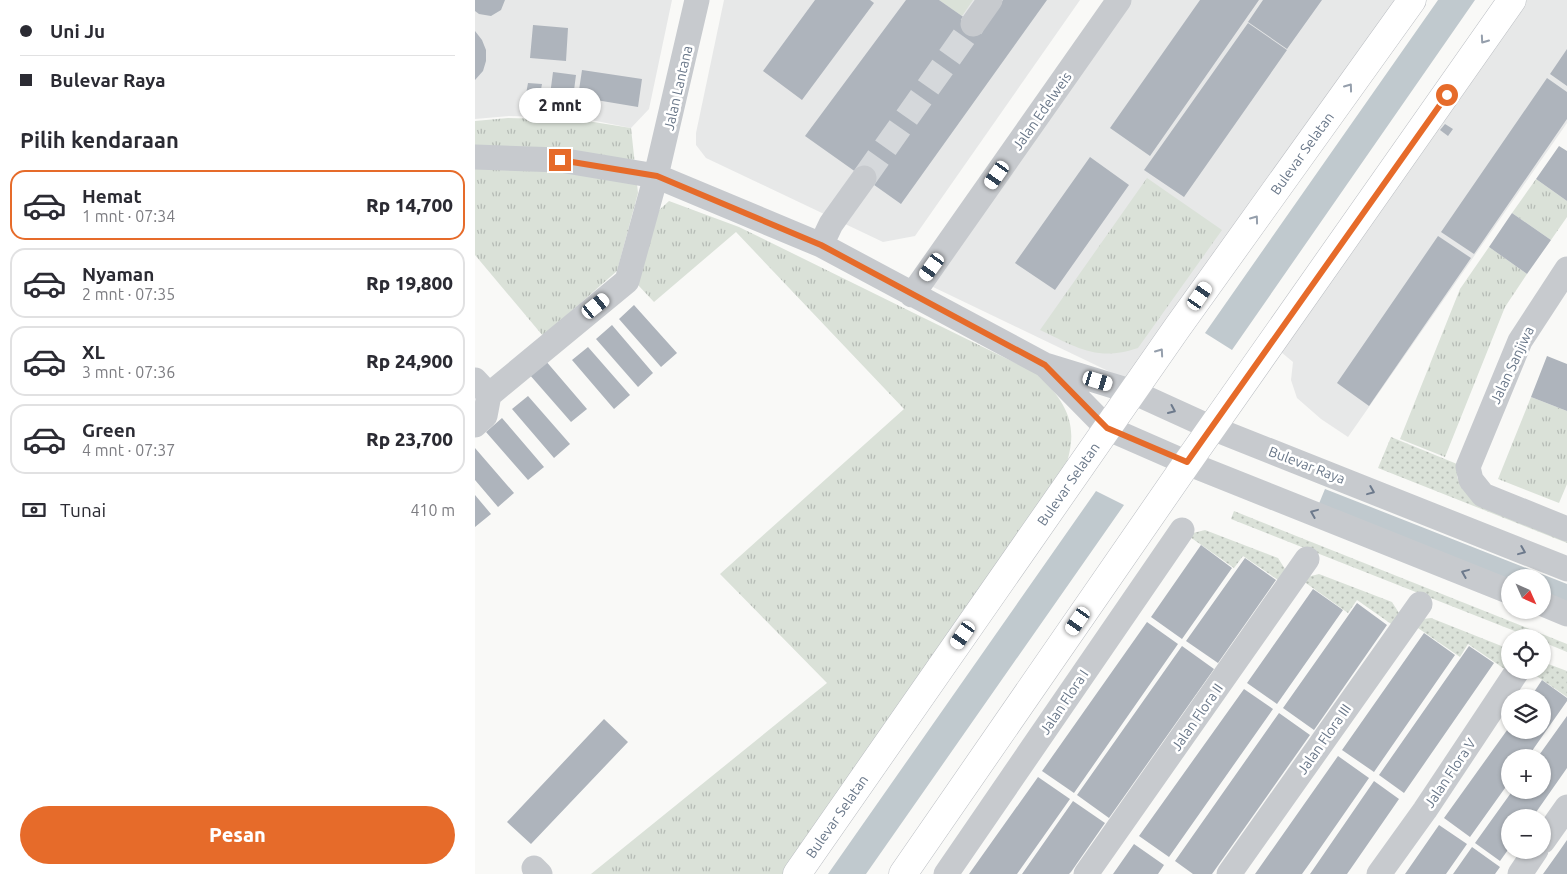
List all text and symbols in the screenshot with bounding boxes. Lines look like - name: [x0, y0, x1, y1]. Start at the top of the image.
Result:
- text: Uni Ju: [50, 20, 105, 42]
- one-way arrow: [1481, 34, 1490, 44]
- street label: Jalan Lantana: [660, 44, 696, 132]
- text: Bulevar Raya: [50, 69, 166, 91]
- street label: Jalan Edelweis: [1009, 69, 1075, 153]
- one-way arrow: [1343, 84, 1353, 93]
- route start: [1436, 84, 1458, 106]
- callout: 2 mnt: [519, 88, 601, 122]
- text: 2 mnt: [538, 96, 582, 114]
- street label: Bulevar Selatan: [1267, 109, 1337, 198]
- text: Pilih kendaraan: [20, 127, 179, 152]
- route end: [549, 149, 571, 171]
- car: [982, 158, 1011, 192]
- icon: car: [22, 183, 67, 228]
- text: Hemat: [82, 185, 142, 207]
- text: Rp 14,700: [366, 194, 453, 216]
- text: 1 mnt · 07:34: [82, 207, 175, 225]
- one-way arrow: [1249, 216, 1258, 225]
- car: [917, 250, 946, 284]
- icon: car: [22, 261, 67, 306]
- text: Nyaman: [82, 263, 154, 285]
- text: Rp 19,800: [366, 272, 453, 294]
- car: [1185, 279, 1214, 313]
- text: 2 mnt · 07:35: [82, 285, 175, 303]
- car: [579, 291, 612, 321]
- street label: Jalan Sanjiwa: [1487, 324, 1537, 406]
- icon: car: [22, 339, 67, 384]
- text: XL: [82, 341, 105, 363]
- one-way arrow: [1154, 348, 1163, 358]
- text: Rp 24,900: [366, 350, 453, 372]
- text: 3 mnt · 07:36: [82, 363, 175, 381]
- car: [1081, 369, 1114, 393]
- one-way arrow: [1167, 403, 1176, 414]
- icon: car: [22, 417, 67, 462]
- text: Green: [82, 419, 136, 441]
- text: Rp 23,700: [366, 428, 453, 450]
- street label: Bulevar Selatan: [1034, 440, 1103, 529]
- text: 4 mnt · 07:37: [82, 441, 175, 459]
- street label: Bulevar Raya: [1266, 443, 1348, 487]
- one-way arrow: [1366, 484, 1375, 495]
- icon: cash: [20, 496, 48, 524]
- text: Tunai: [60, 499, 106, 521]
- text: 410 m: [410, 501, 455, 519]
- one-way arrow: [1310, 509, 1319, 519]
- one-way arrow: [1517, 545, 1526, 555]
- one-way arrow: [1461, 569, 1470, 580]
- north arrow: [1501, 569, 1551, 619]
- map controls: [1501, 569, 1551, 859]
- car: [1063, 604, 1092, 638]
- car: [948, 618, 977, 652]
- button: locate: [1501, 629, 1551, 679]
- street label: Jalan Flora I: [1036, 667, 1092, 737]
- street label: Jalan Flora II: [1168, 680, 1226, 754]
- button: layers: [1501, 689, 1551, 739]
- street label: Jalan Flora III: [1294, 701, 1354, 777]
- street label: Jalan Flora V: [1421, 735, 1479, 811]
- button: +: [1501, 749, 1551, 799]
- street label: Bulevar Selatan: [803, 772, 871, 861]
- button: Pesan: [20, 806, 455, 864]
- button: −: [1501, 809, 1551, 859]

